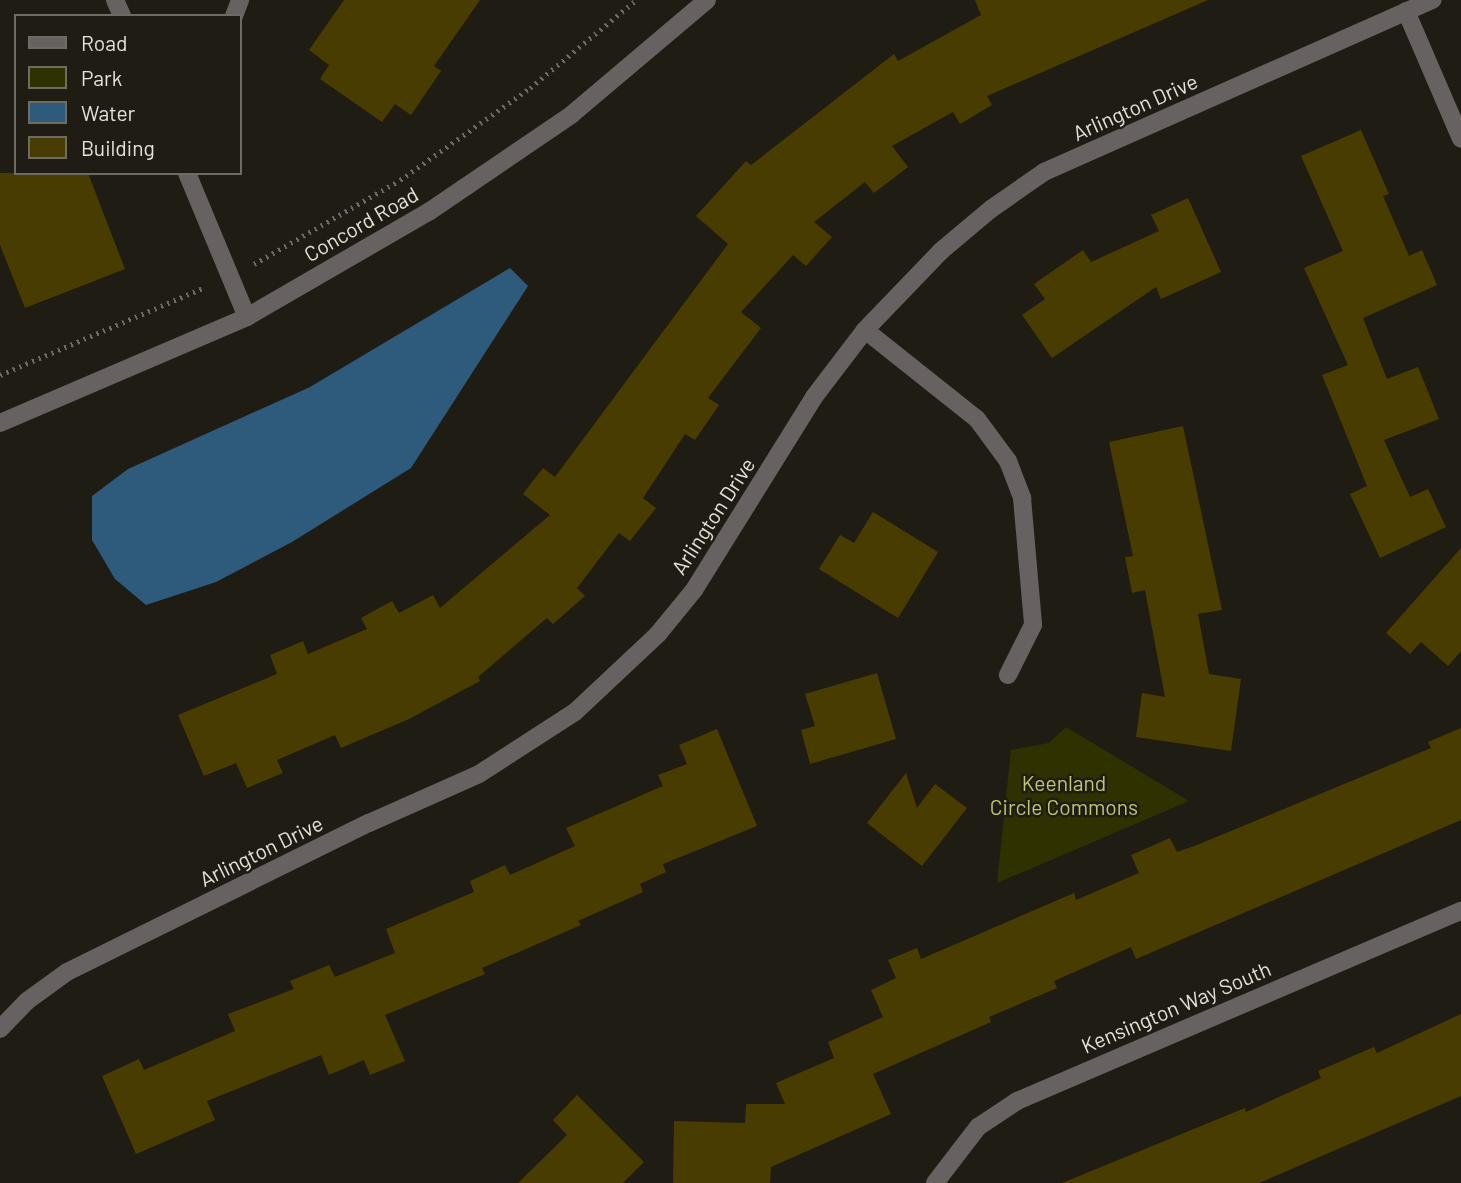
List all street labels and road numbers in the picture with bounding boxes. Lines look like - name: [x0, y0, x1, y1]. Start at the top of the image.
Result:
- street label: Arlington Drive: [1069, 68, 1201, 146]
- street label: Concord Road: [300, 181, 422, 267]
- street label: Arlington Drive: [666, 453, 760, 579]
- street label: Arlington Drive: [195, 810, 327, 892]
- street label: Kensington Way South: [1078, 956, 1274, 1058]

